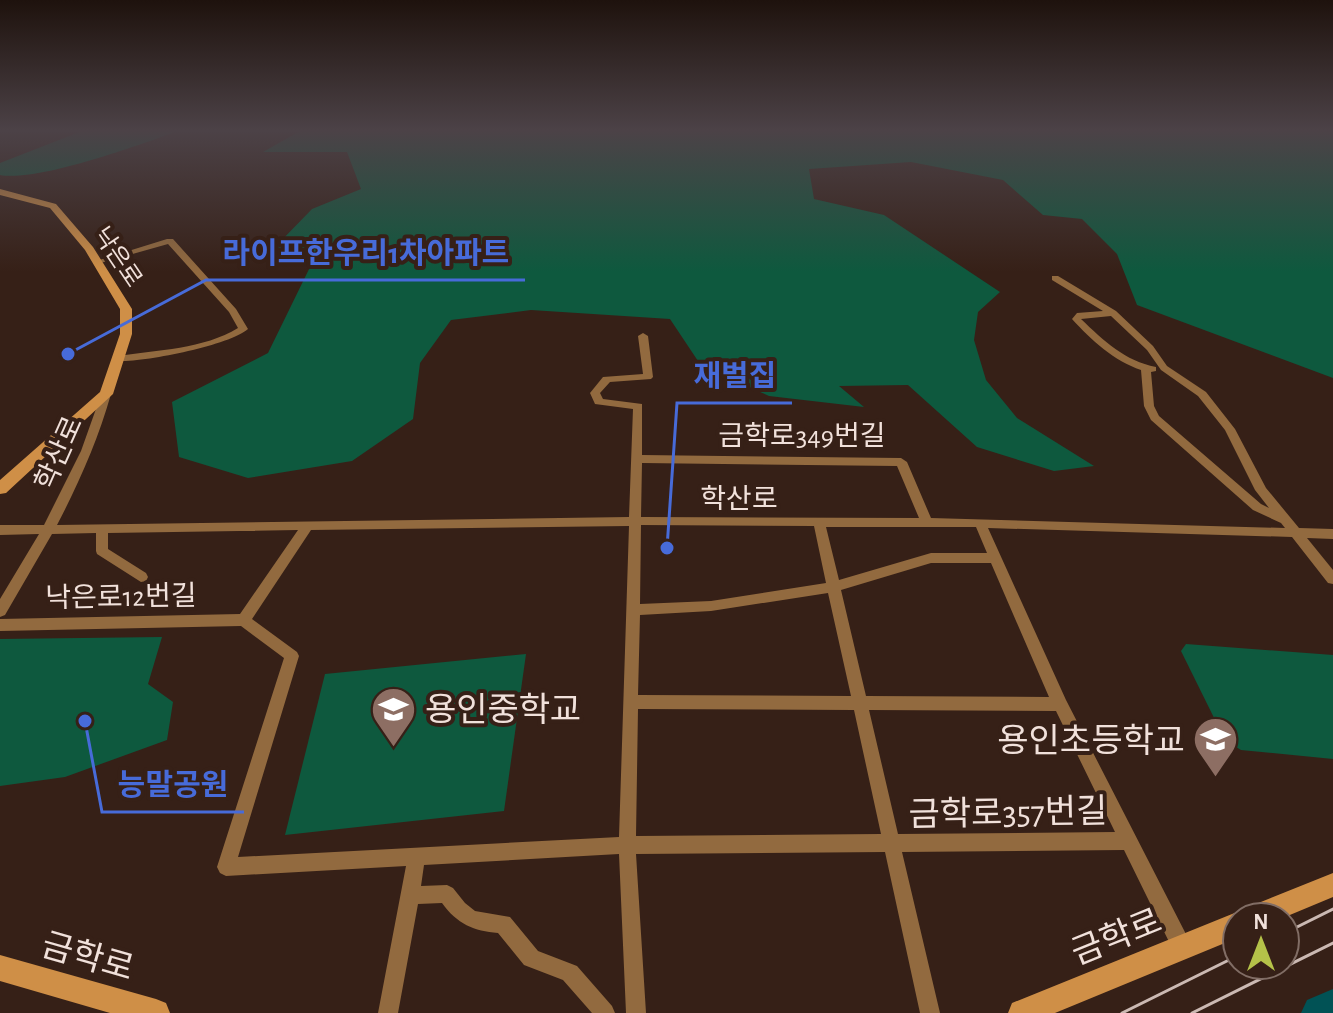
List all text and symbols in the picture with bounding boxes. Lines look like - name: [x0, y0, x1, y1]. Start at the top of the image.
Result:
- street label: 낙은로: [89, 223, 146, 292]
- callout: 라이프한우리1차아파트: [206, 226, 525, 280]
- text: 라이프한우리1차아파트: [223, 237, 509, 269]
- callout: 재벌집: [677, 349, 792, 403]
- text: 재벌집: [694, 360, 776, 392]
- street label: 학산로: [29, 412, 88, 495]
- street label: 금학로349번길: [719, 421, 885, 451]
- street label: 학산로: [700, 484, 778, 514]
- street label: 낙은로12번길: [45, 581, 197, 613]
- school or university icon: 용인중학교: [370, 685, 418, 748]
- place label: 용인중학교: [425, 692, 581, 728]
- school or university icon: 용인초등학교: [1192, 716, 1240, 779]
- place label: 용인초등학교: [997, 723, 1185, 759]
- callout: 능말공원: [102, 758, 244, 812]
- text: 능말공원: [118, 769, 228, 801]
- street label: 금학로357번길: [908, 793, 1108, 833]
- north arrow: [1221, 901, 1301, 981]
- street label: 금학로: [1066, 903, 1167, 971]
- text: N: [1253, 911, 1269, 933]
- street label: 금학로: [38, 927, 138, 987]

